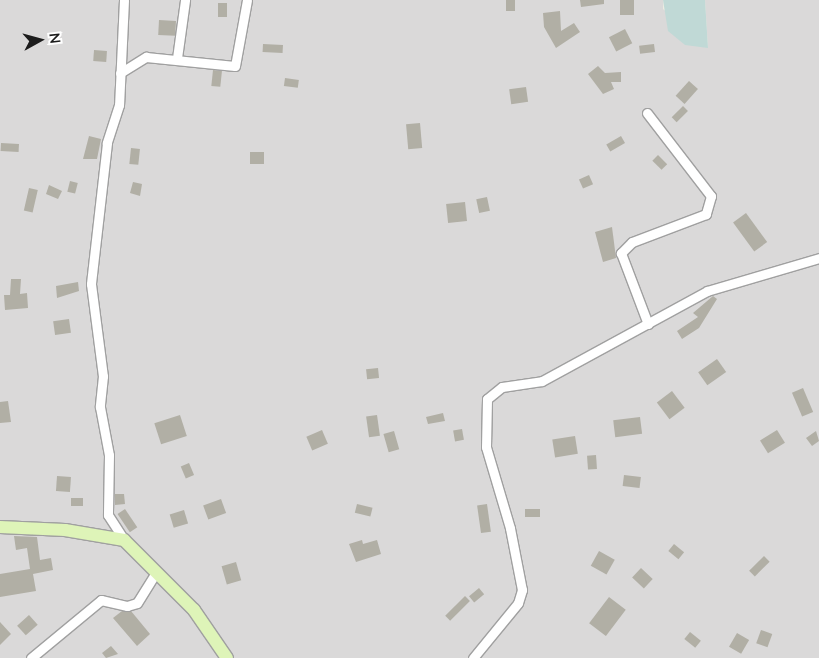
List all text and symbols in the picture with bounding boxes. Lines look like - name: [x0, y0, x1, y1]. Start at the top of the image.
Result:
- north arrow: [15, 15, 65, 65]
- text: N: [46, 32, 64, 44]

